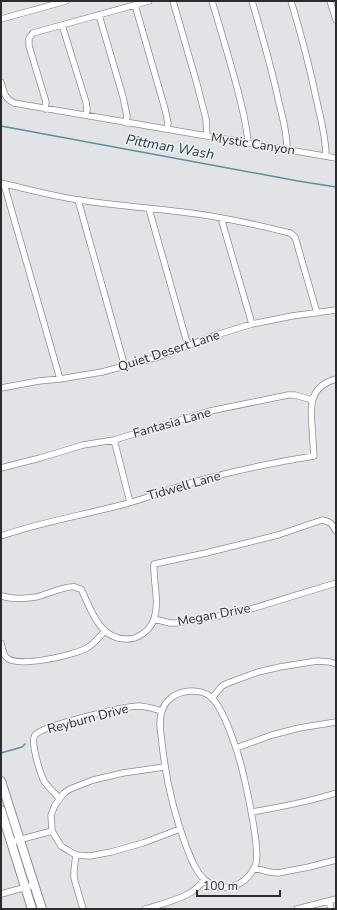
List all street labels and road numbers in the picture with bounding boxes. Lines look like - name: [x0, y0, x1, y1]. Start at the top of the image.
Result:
- street label: Mystic Canyon: [210, 128, 296, 160]
- street label: Quiet Desert Lane: [116, 326, 222, 376]
- street label: Fantasia Lane: [131, 403, 213, 443]
- street label: Tidwell Lane: [145, 467, 223, 505]
- street label: Megan Drive: [176, 599, 252, 631]
- street label: Reyburn Drive: [46, 700, 131, 738]

